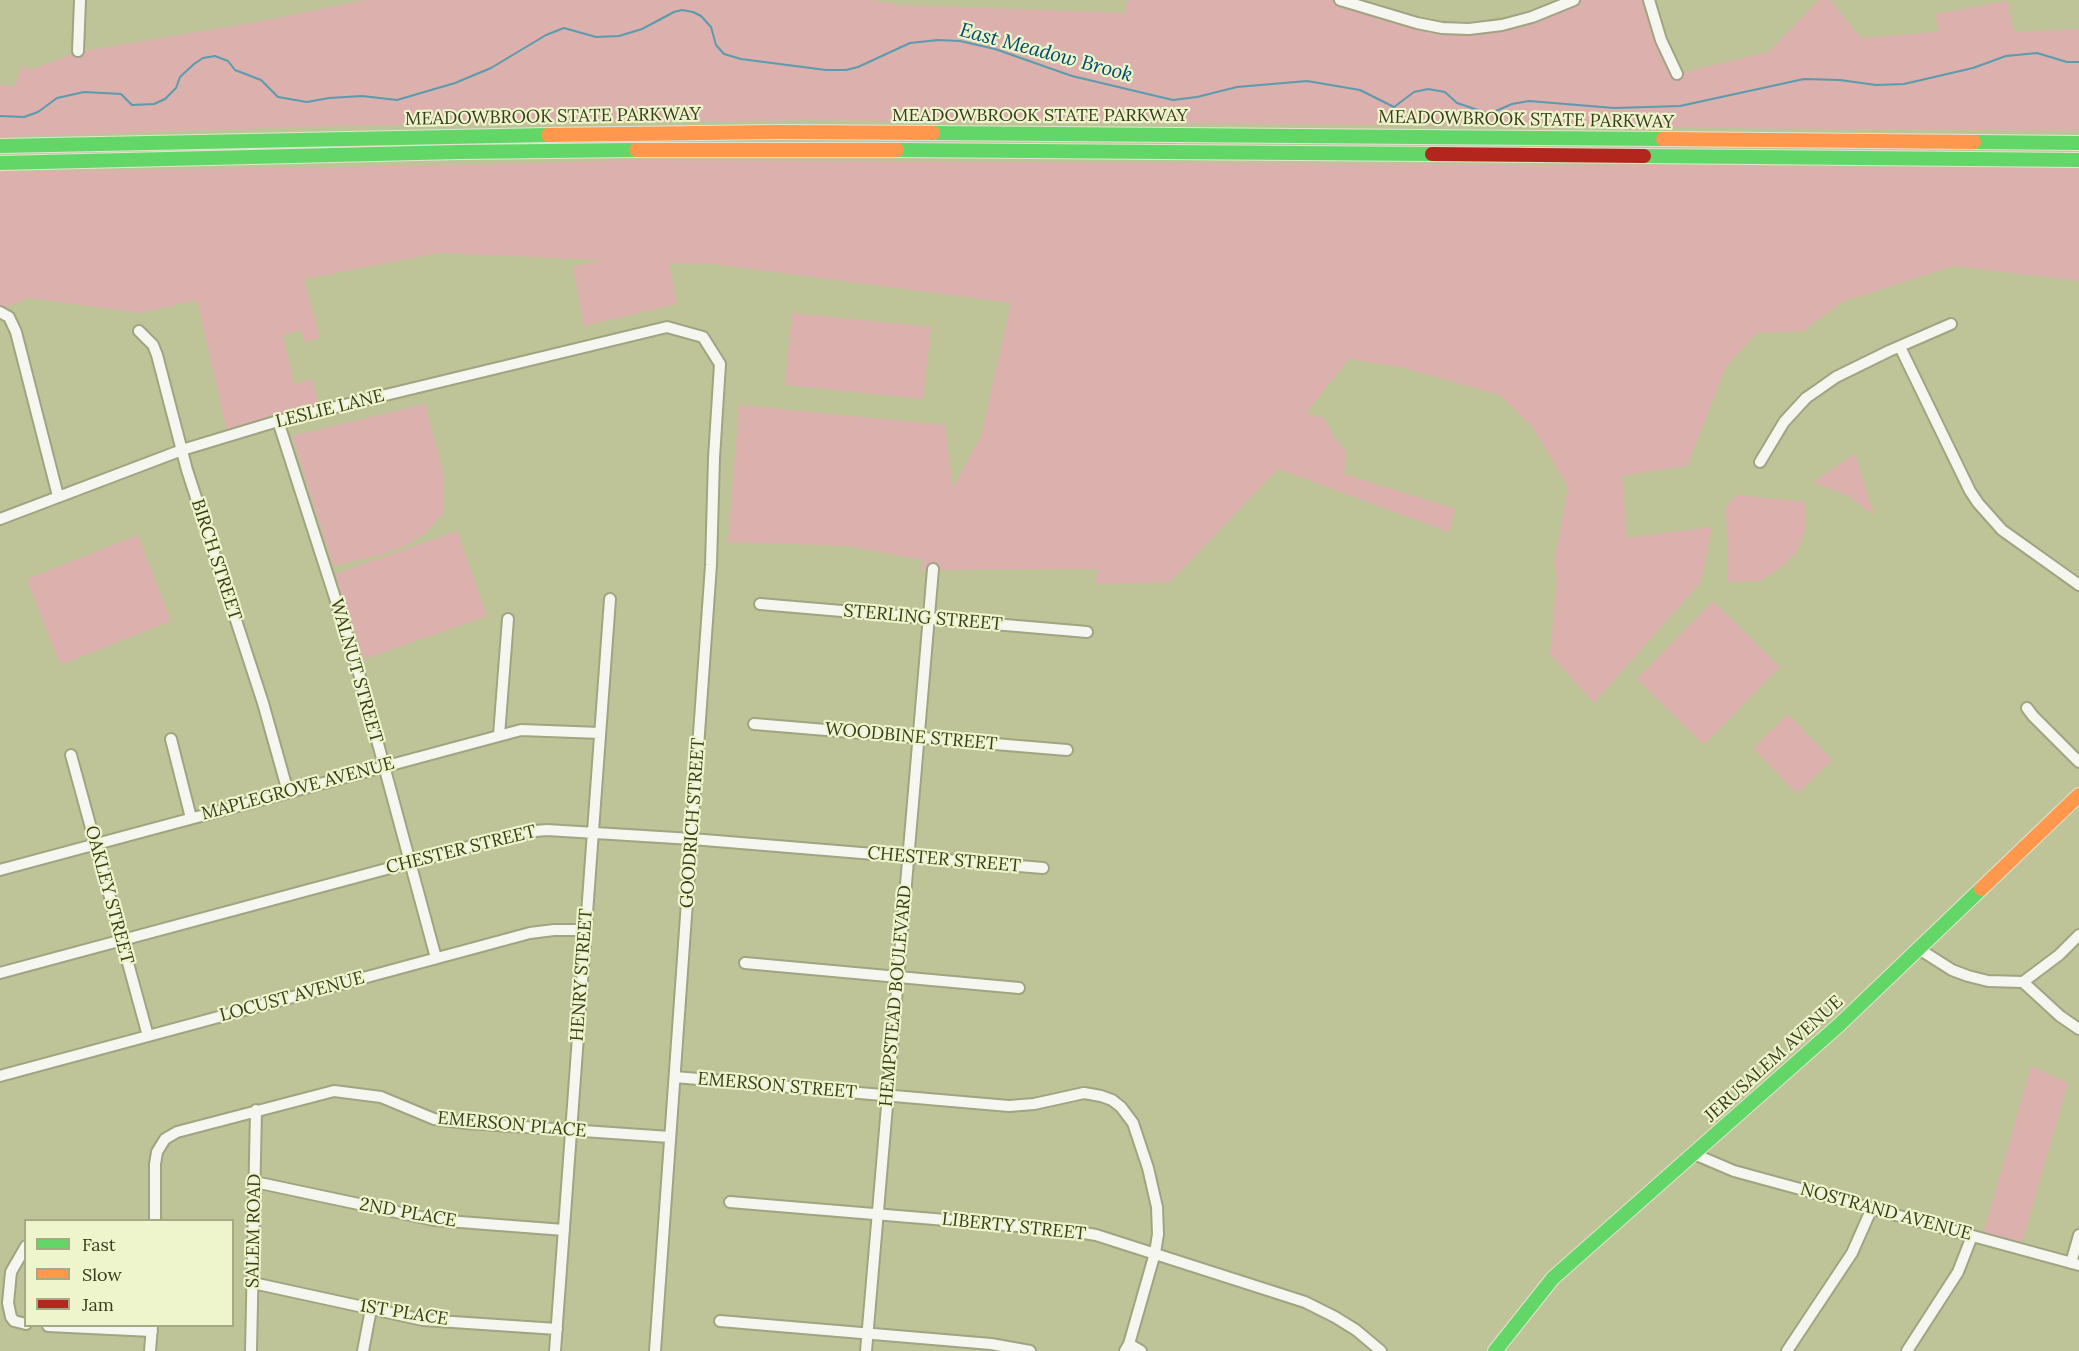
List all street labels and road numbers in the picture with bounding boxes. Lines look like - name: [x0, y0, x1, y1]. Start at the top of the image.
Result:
- street label: MEADOWBROOK STATE PARKWAY: [405, 104, 701, 130]
- street label: MEADOWBROOK STATE PARKWAY: [892, 105, 1188, 127]
- street label: MEADOWBROOK STATE PARKWAY: [1378, 107, 1674, 133]
- street label: LESLIE LANE: [274, 385, 386, 433]
- street label: BIRCH STREET: [186, 496, 246, 624]
- street label: WALNUT STREET: [325, 596, 387, 746]
- street label: STERLING STREET: [843, 600, 1003, 636]
- street label: WOODBINE STREET: [824, 719, 998, 755]
- street label: GOODRICH STREET: [676, 737, 710, 909]
- street label: MAPLEGROVE AVENUE: [199, 753, 397, 825]
- street label: CHESTER STREET: [384, 821, 538, 879]
- street label: OAKLEY STREET: [80, 823, 138, 967]
- street label: CHESTER STREET: [866, 843, 1022, 877]
- street label: HEMPSTEAD BOULEVARD: [876, 884, 916, 1108]
- street label: HENRY STREET: [567, 908, 597, 1042]
- street label: LOCUST AVENUE: [217, 967, 367, 1027]
- street label: JERUSALEM AVENUE: [1700, 991, 1848, 1127]
- street label: EMERSON STREET: [696, 1068, 858, 1104]
- street label: EMERSON PLACE: [437, 1108, 587, 1142]
- street label: SALEM ROAD: [242, 1174, 266, 1288]
- street label: NOSTRAND AVENUE: [1798, 1179, 1974, 1245]
- street label: 2ND PLACE: [358, 1194, 458, 1232]
- street label: LIBERTY STREET: [941, 1209, 1087, 1245]
- street label: 1ST PLACE: [358, 1295, 450, 1331]

